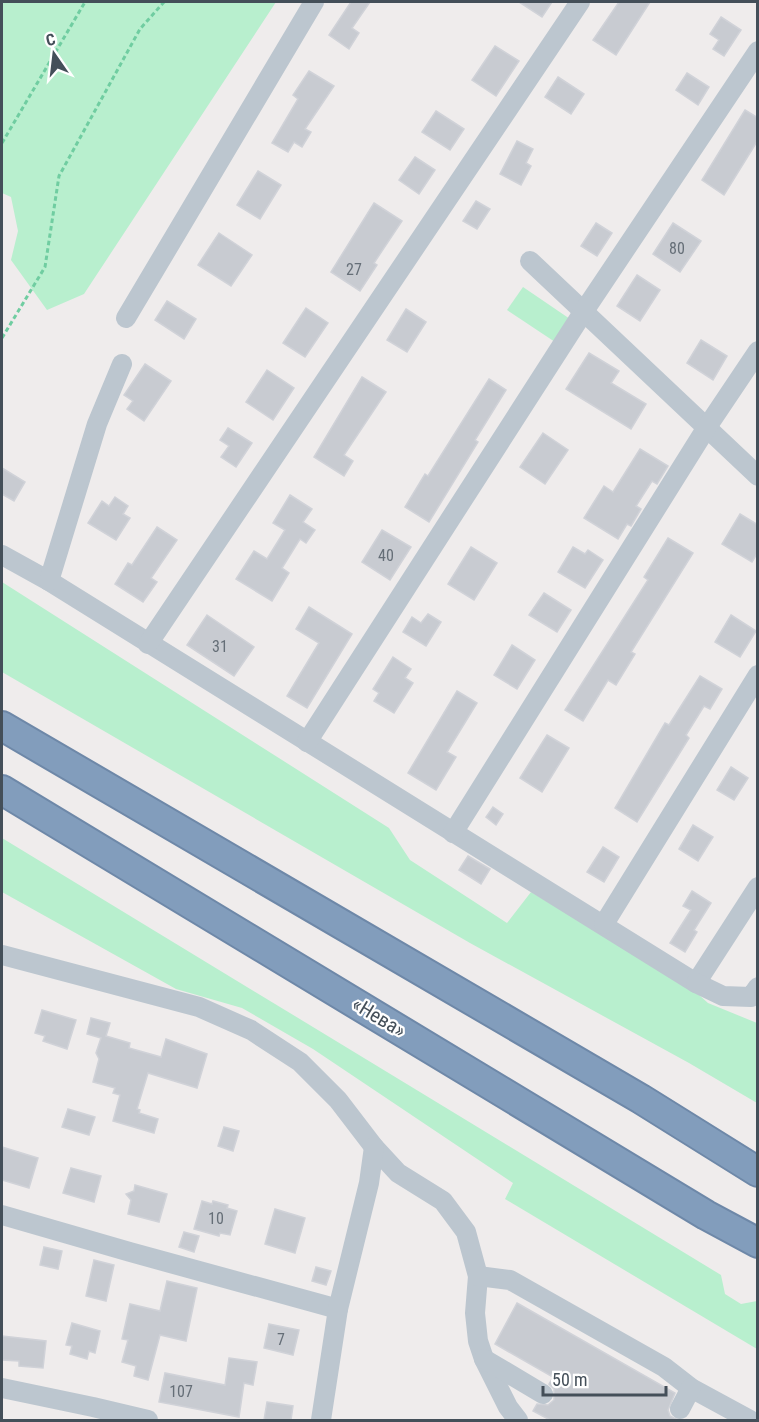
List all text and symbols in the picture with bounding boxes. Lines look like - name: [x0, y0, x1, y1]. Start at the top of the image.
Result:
- north arrow: [24, 24, 84, 84]
- text: С: [44, 30, 57, 50]
- house number: 80: [669, 239, 685, 258]
- house number: 27: [346, 260, 362, 279]
- house number: 40: [378, 546, 394, 565]
- house number: 31: [212, 637, 228, 656]
- street label: «Нева»: [348, 992, 410, 1042]
- house number: 10: [208, 1209, 224, 1228]
- house number: 7: [277, 1330, 285, 1349]
- scale bar: [543, 1359, 666, 1397]
- text: 50 m: [552, 1369, 587, 1390]
- house number: 107: [169, 1382, 193, 1401]

